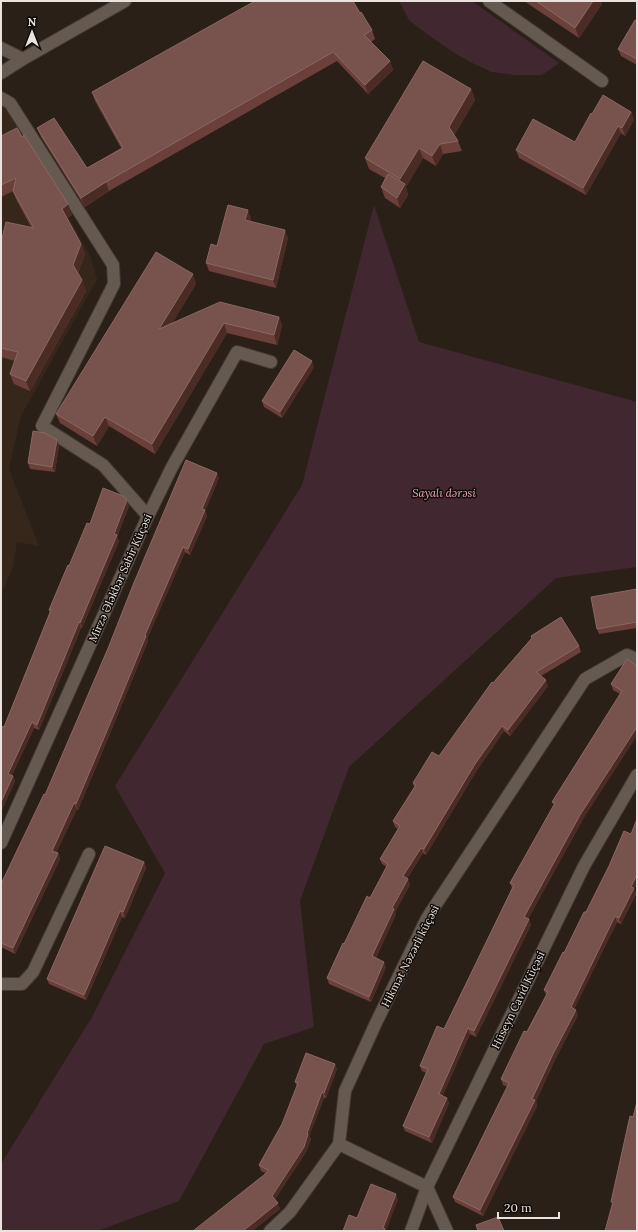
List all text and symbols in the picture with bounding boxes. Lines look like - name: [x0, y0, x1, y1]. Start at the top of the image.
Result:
- north arrow: [12, 12, 52, 52]
- text: N: [28, 15, 37, 29]
- park label: Sayalı dərəsi: [412, 486, 476, 500]
- street label: Mirzə Ələkbər Sabir Küçəsi: [85, 512, 155, 644]
- street label: Hikmət Nəzərli küçəsi: [378, 903, 442, 1009]
- street label: Hüseyn Cavid Küçəsi: [488, 949, 548, 1051]
- scale bar: [498, 1194, 559, 1220]
- text: 20 m: [504, 1200, 532, 1215]

